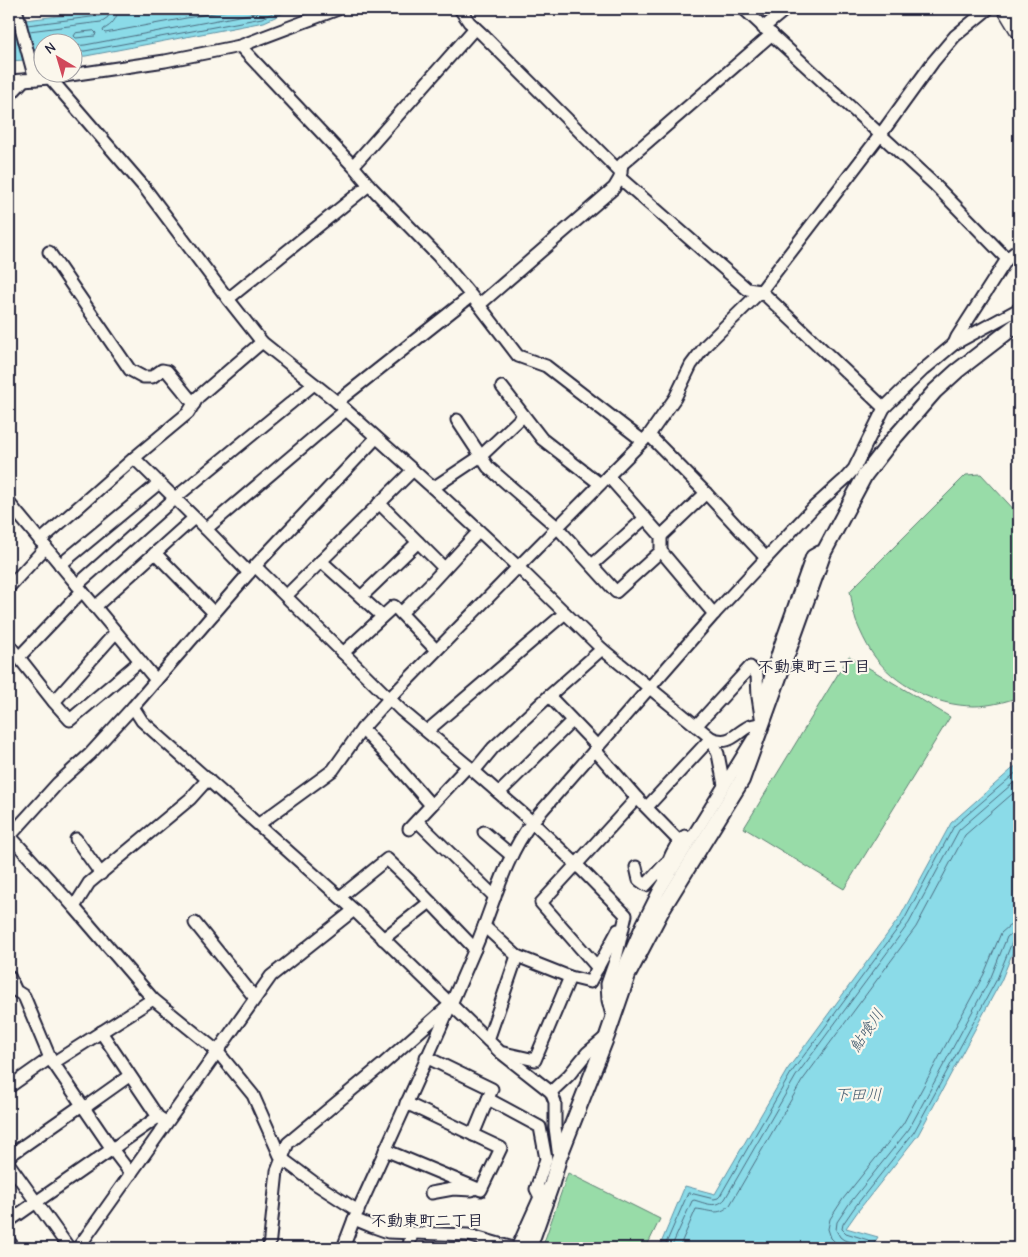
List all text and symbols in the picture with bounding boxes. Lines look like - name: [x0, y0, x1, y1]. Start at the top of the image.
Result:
- north arrow: [32, 32, 82, 82]
- text: N: [41, 39, 59, 58]
- district label: 不動東町三丁目: [758, 658, 870, 676]
- water label: 鮎喰川: [846, 1006, 888, 1055]
- water label: 下田川: [834, 1086, 882, 1104]
- district label: 不動東町二丁目: [371, 1212, 483, 1230]

